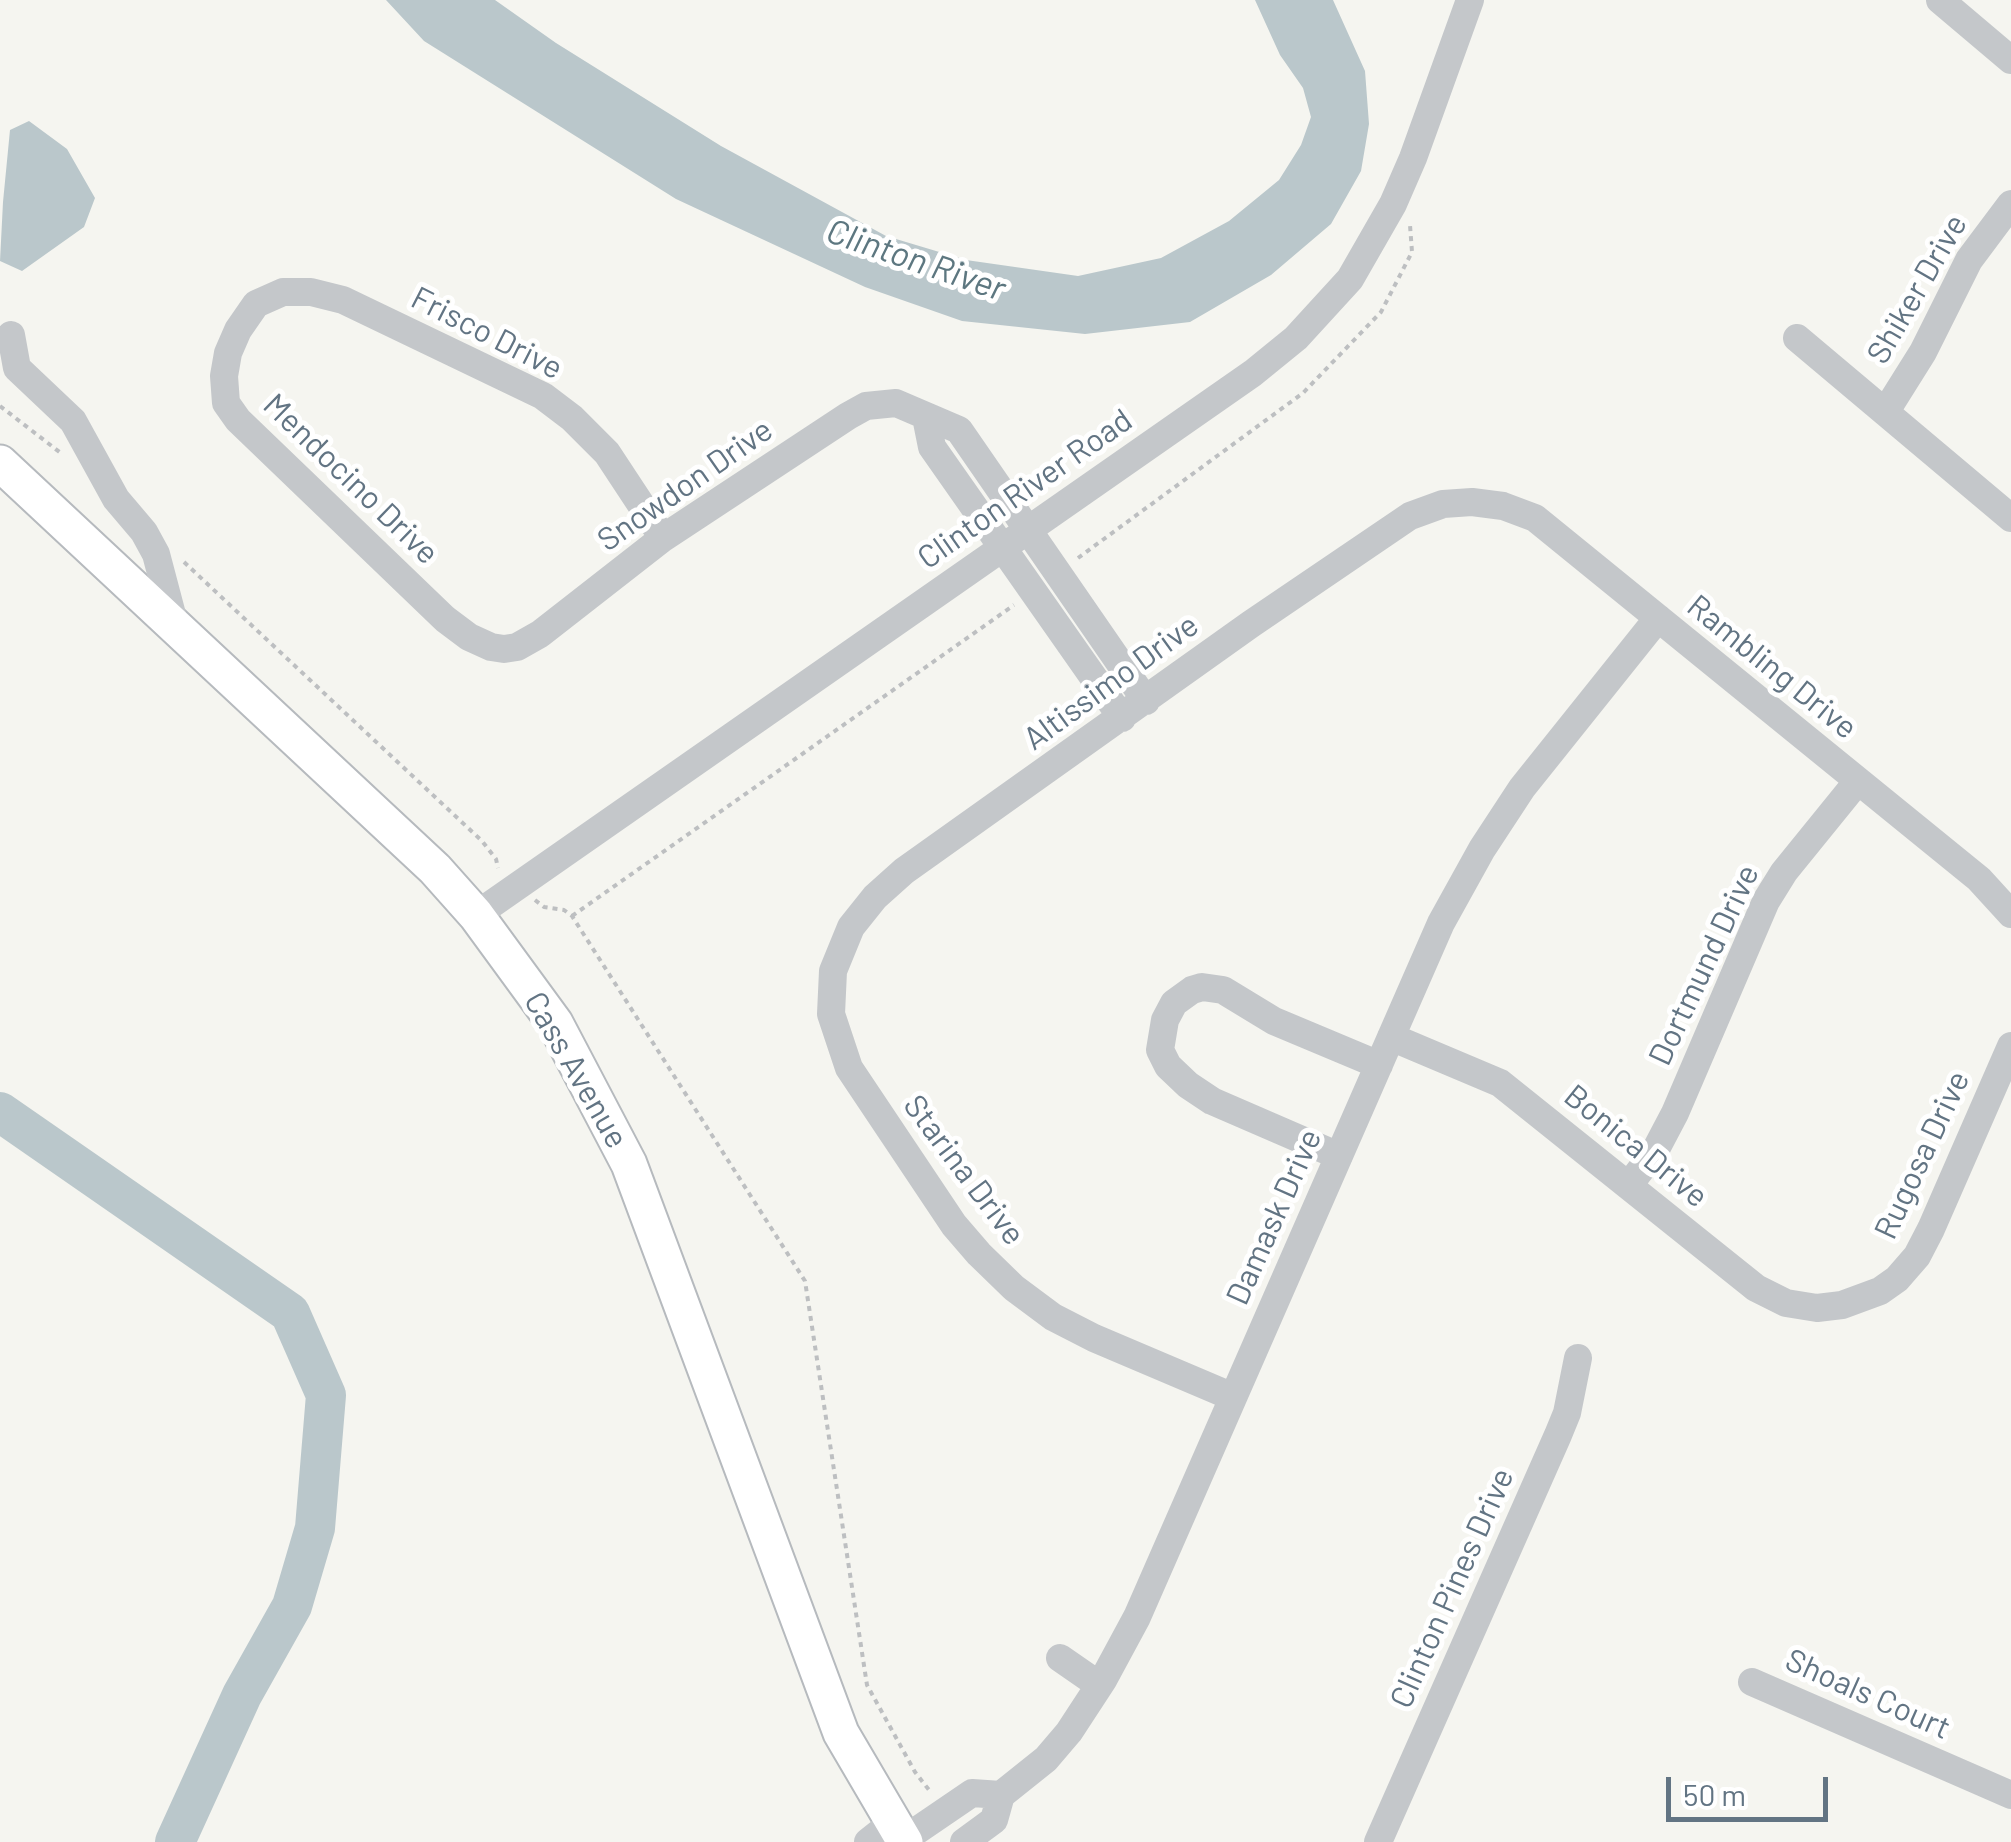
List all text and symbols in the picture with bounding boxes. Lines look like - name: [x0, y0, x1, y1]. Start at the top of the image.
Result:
- street label: Shiker Drive: [1859, 208, 1975, 370]
- water label: Clinton River: [821, 210, 1011, 310]
- street label: Frisco Drive: [405, 279, 569, 387]
- street label: Mendocino Drive: [255, 386, 447, 572]
- street label: Clinton River Road: [910, 401, 1140, 577]
- street label: Snowdon Drive: [590, 411, 780, 559]
- street label: Rambling Drive: [1679, 587, 1865, 747]
- street label: Altissimo Drive: [1016, 606, 1206, 758]
- street label: Dortmund Drive: [1641, 859, 1767, 1071]
- street label: Cass Avenue: [516, 985, 636, 1155]
- street label: Rugosa Drive: [1866, 1065, 1978, 1245]
- street label: Bonica Drive: [1556, 1076, 1716, 1216]
- street label: Starina Drive: [895, 1087, 1033, 1253]
- street label: Damask Drive: [1218, 1123, 1330, 1311]
- street label: Clinton Pines Drive: [1382, 1462, 1522, 1714]
- street label: Shoals Court: [1780, 1641, 1956, 1747]
- scale bar: [1671, 1757, 1834, 1819]
- text: 50 m: [1683, 1776, 1746, 1812]

